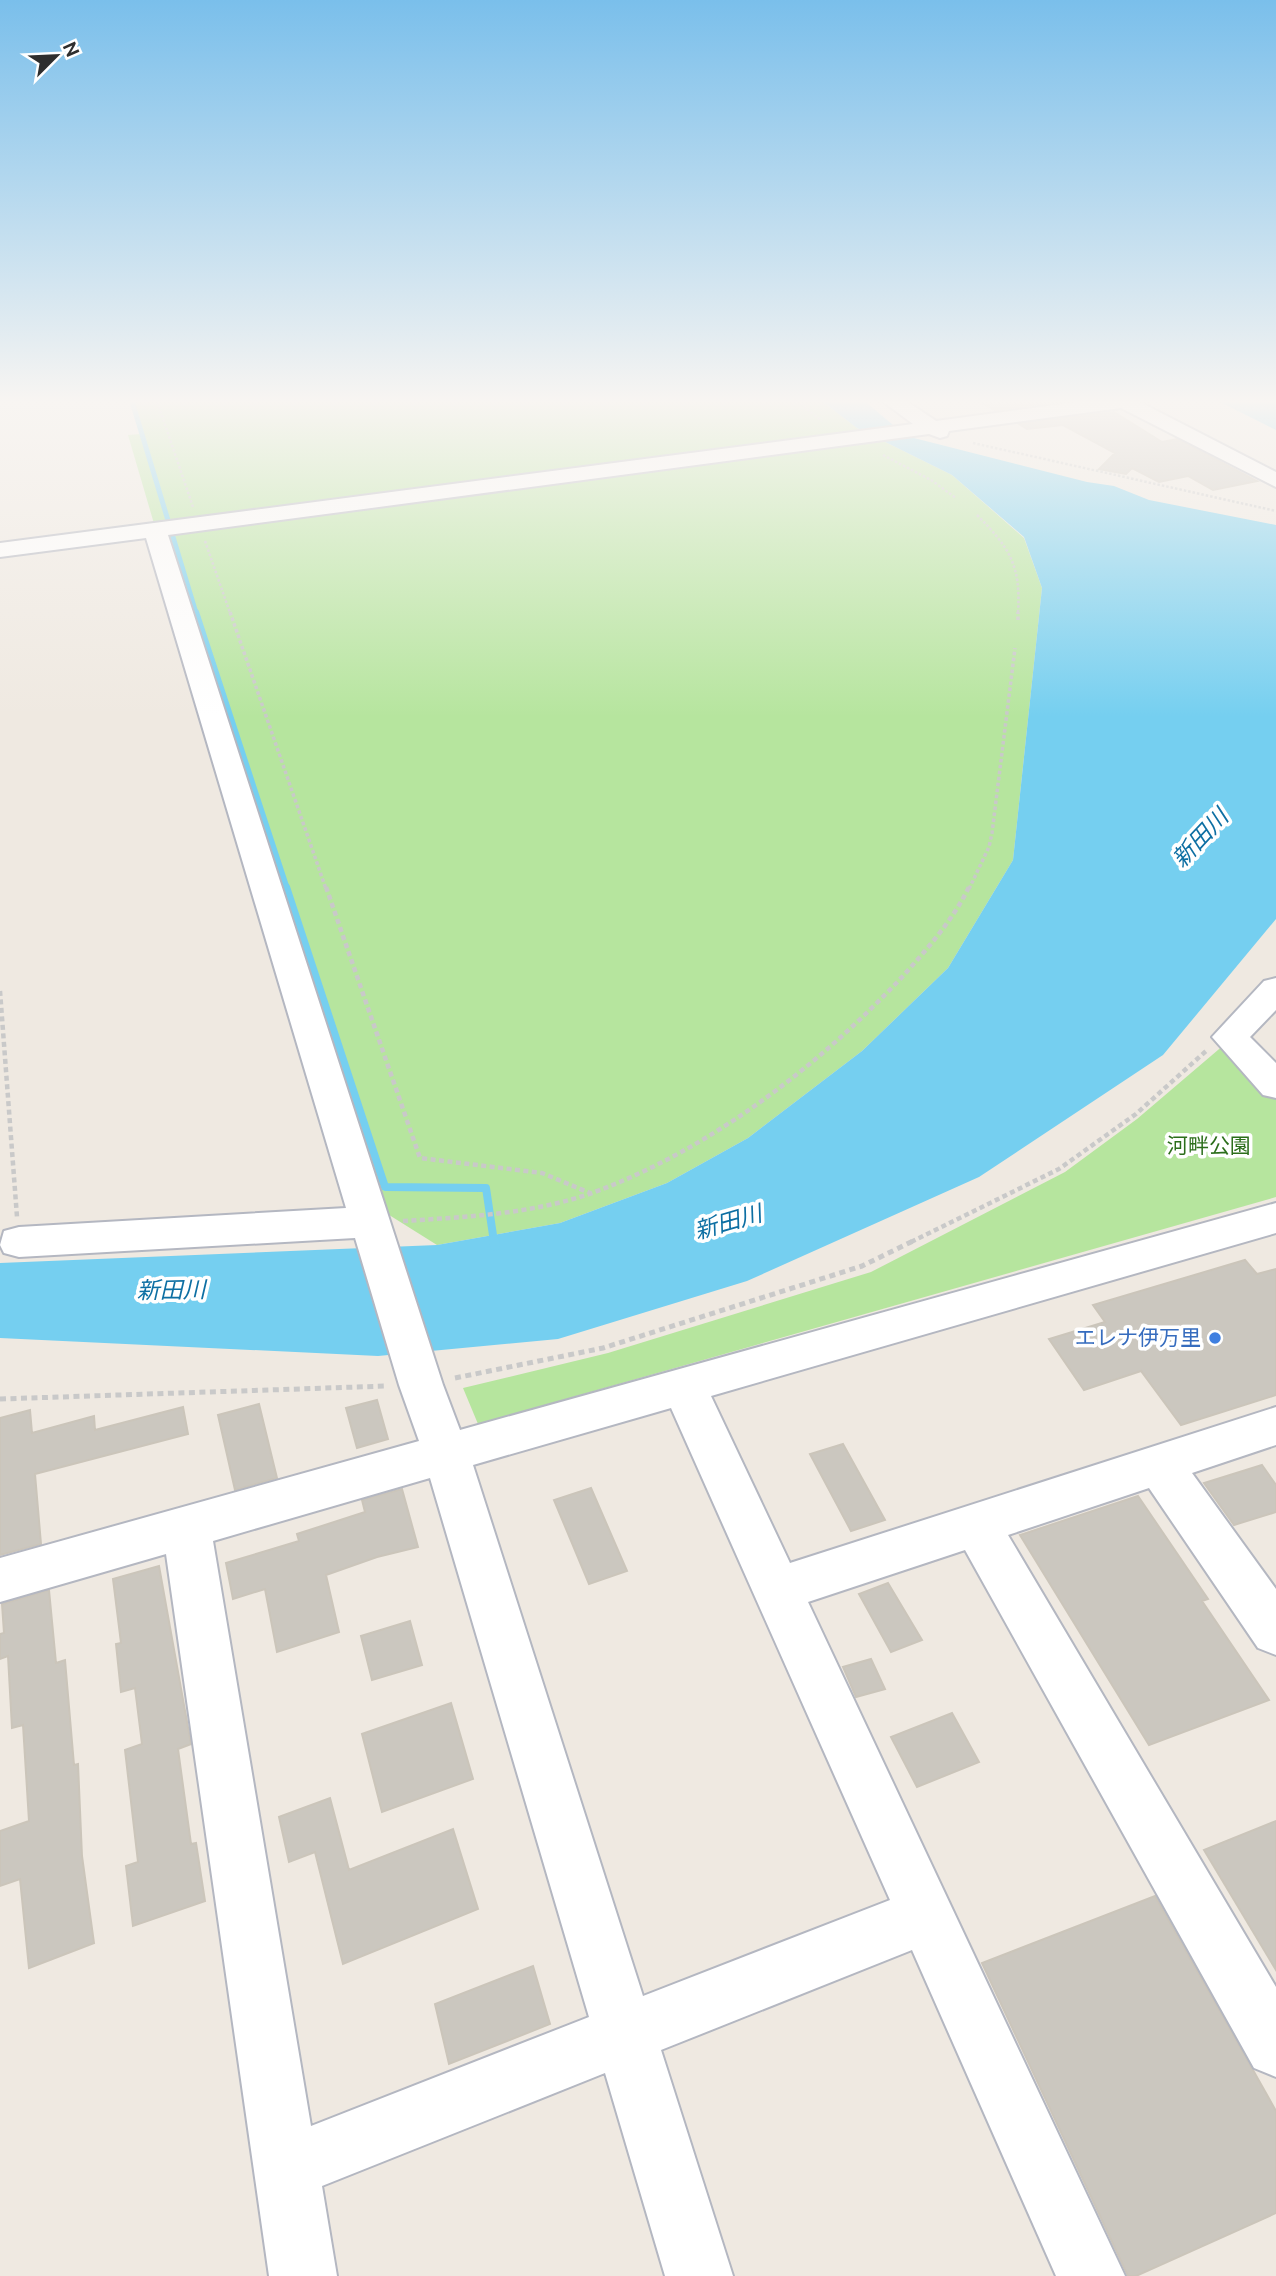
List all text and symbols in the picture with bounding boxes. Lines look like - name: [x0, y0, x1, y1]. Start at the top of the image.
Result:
- north arrow: [21, 21, 91, 91]
- text: N: [59, 38, 84, 60]
- water label: 新田川: [1167, 802, 1234, 871]
- park label: 河畔公園: [1167, 1133, 1251, 1157]
- water label: 新田川: [691, 1199, 767, 1243]
- water label: 新田川: [136, 1276, 209, 1303]
- place label: エレナ伊万里: [1075, 1325, 1201, 1349]
- marker: エレナ伊万里: [1207, 1330, 1223, 1346]

